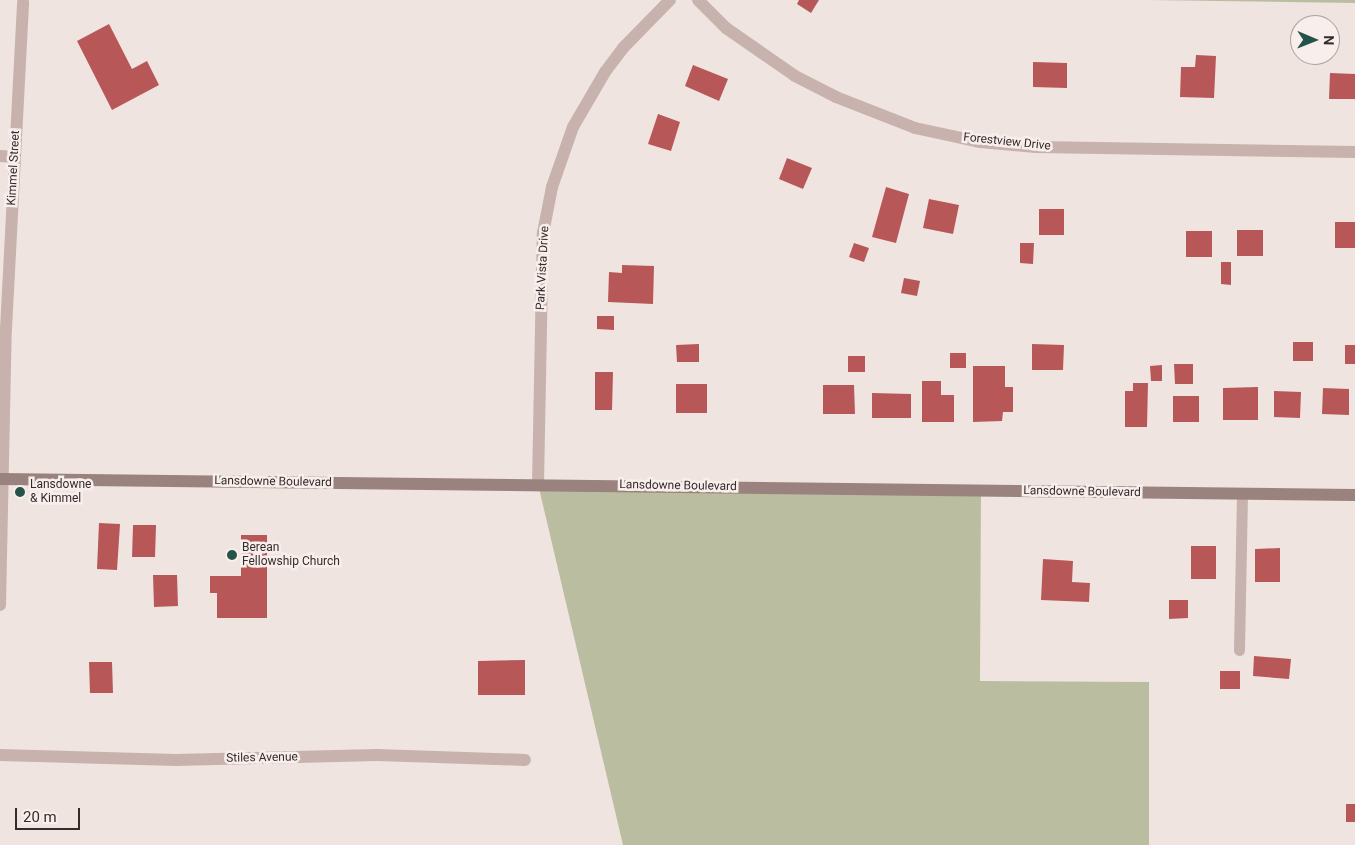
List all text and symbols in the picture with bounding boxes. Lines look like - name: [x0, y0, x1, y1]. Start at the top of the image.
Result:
- north arrow: [1290, 15, 1340, 65]
- text: N: [1321, 35, 1337, 45]
- street label: Kimmel Street: [5, 130, 23, 206]
- street label: Forestview Drive: [963, 130, 1051, 154]
- street label: Park Vista Drive: [534, 226, 552, 310]
- street label: Lansdowne Boulevard: [214, 474, 332, 490]
- place label: Lansdowne & Kimmel: [30, 478, 91, 506]
- street label: Lansdowne Boulevard: [619, 478, 737, 494]
- street label: Lansdowne Boulevard: [1023, 484, 1141, 500]
- marker: Lansdowne & Kimmel: [14, 486, 26, 498]
- place label: Berean Fellowship Church: [242, 541, 340, 569]
- marker: Berean Fellowship Church: [226, 549, 238, 561]
- street label: Stiles Avenue: [226, 750, 298, 766]
- scale bar: [18, 798, 82, 830]
- text: 20 m: [23, 808, 57, 826]

